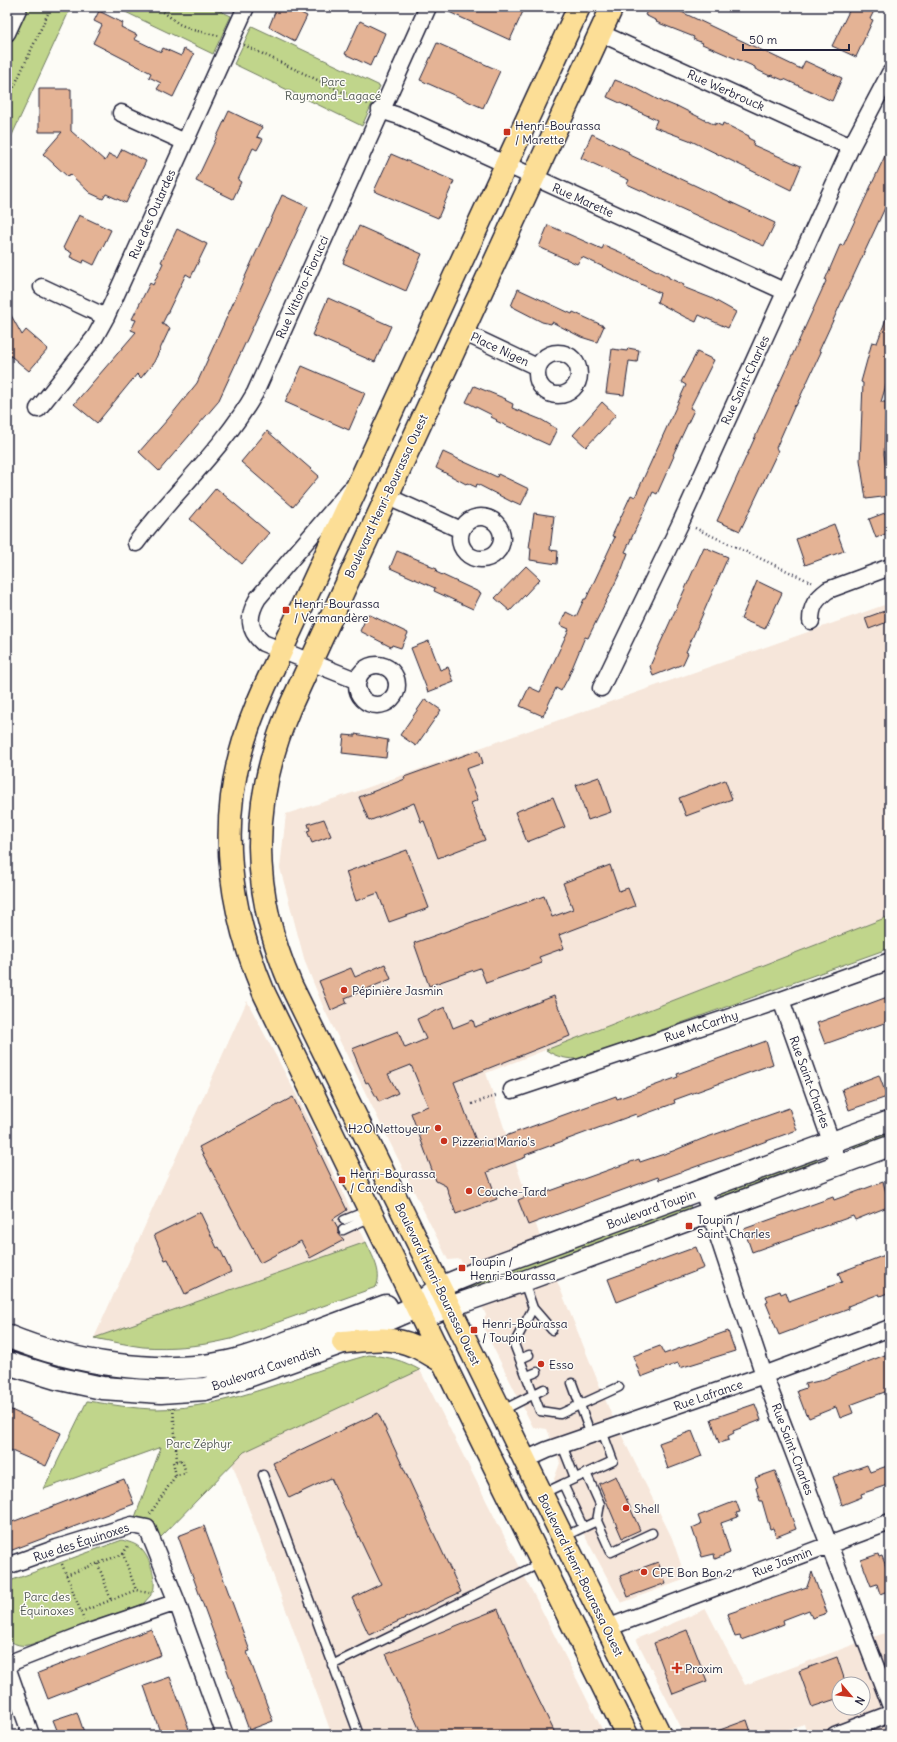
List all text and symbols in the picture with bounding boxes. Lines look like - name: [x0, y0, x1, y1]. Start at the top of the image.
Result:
- scale bar: [743, 26, 849, 52]
- text: 50 m: [749, 32, 778, 47]
- street label: Rue Werbrouck: [685, 66, 767, 114]
- park label: Parc Raymond-Lagacé: [285, 74, 381, 103]
- place label: Henri-Bourassa / Marette: [515, 118, 601, 147]
- marker: Henri-Bourassa / Marette: [502, 127, 512, 137]
- street label: Rue des Outardes: [126, 167, 178, 261]
- street label: Rue Marette: [550, 180, 616, 220]
- street label: Rue Vittorio-Fiorucci: [273, 233, 331, 341]
- street label: Place Nigen: [468, 329, 532, 369]
- street label: Rue Saint-Charles: [718, 333, 772, 427]
- street label: Boulevard Henri-Bourassa Ouest: [341, 412, 431, 580]
- place label: Henri-Bourassa / Vermandère: [294, 596, 380, 625]
- marker: Henri-Bourassa / Vermandère: [281, 605, 291, 615]
- place label: Pépinière Jasmin: [352, 983, 443, 998]
- marker: Pépinière Jasmin: [339, 985, 349, 995]
- street label: Rue McCarthy: [662, 1007, 740, 1045]
- street label: Rue Saint-Charles: [786, 1034, 834, 1130]
- place label: H2O Nettoyeur: [348, 1121, 430, 1136]
- marker: H2O Nettoyeur: [433, 1123, 443, 1133]
- place label: Pizzeria Mario's: [452, 1134, 535, 1149]
- marker: Pizzeria Mario's: [439, 1136, 449, 1146]
- place label: Henri-Bourassa / Cavendish: [350, 1166, 436, 1195]
- marker: Henri-Bourassa / Cavendish: [337, 1175, 347, 1185]
- place label: Couche-Tard: [477, 1184, 547, 1199]
- marker: Couche-Tard: [464, 1186, 474, 1196]
- street label: Boulevard Toupin: [604, 1186, 698, 1232]
- street label: Boulevard Henri-Bourassa Ouest: [392, 1200, 484, 1368]
- place label: Toupin / Saint-Charles: [697, 1212, 770, 1241]
- marker: Toupin / Saint-Charles: [684, 1221, 694, 1231]
- place label: Toupin / Henri-Bourassa: [470, 1254, 556, 1283]
- marker: Toupin / Henri-Bourassa: [457, 1263, 467, 1273]
- place label: Henri-Bourassa / Toupin: [482, 1316, 568, 1345]
- marker: Henri-Bourassa / Toupin: [469, 1325, 479, 1335]
- street label: Boulevard Cavendish: [210, 1342, 322, 1394]
- place label: Esso: [549, 1357, 574, 1372]
- marker: Esso: [536, 1359, 546, 1369]
- street label: Rue Lafrance: [672, 1376, 744, 1414]
- street label: Rue Saint-Charles: [769, 1401, 817, 1497]
- park label: Parc Zéphyr: [166, 1436, 232, 1451]
- street label: Boulevard Henri-Bourassa Ouest: [535, 1491, 627, 1659]
- place label: Shell: [634, 1501, 659, 1516]
- marker: Shell: [621, 1503, 631, 1513]
- street label: Rue des Équinoxes: [31, 1519, 131, 1565]
- street label: Rue Jasmin: [750, 1544, 814, 1580]
- place label: CPE Bon Bon 2: [652, 1565, 733, 1580]
- marker: CPE Bon Bon 2: [639, 1567, 649, 1577]
- park label: Parc des Équinoxes: [20, 1589, 74, 1618]
- place label: Proxim: [685, 1661, 723, 1676]
- marker: Proxim: [672, 1663, 682, 1673]
- north arrow: [831, 1676, 871, 1716]
- text: N: [852, 1694, 868, 1707]

